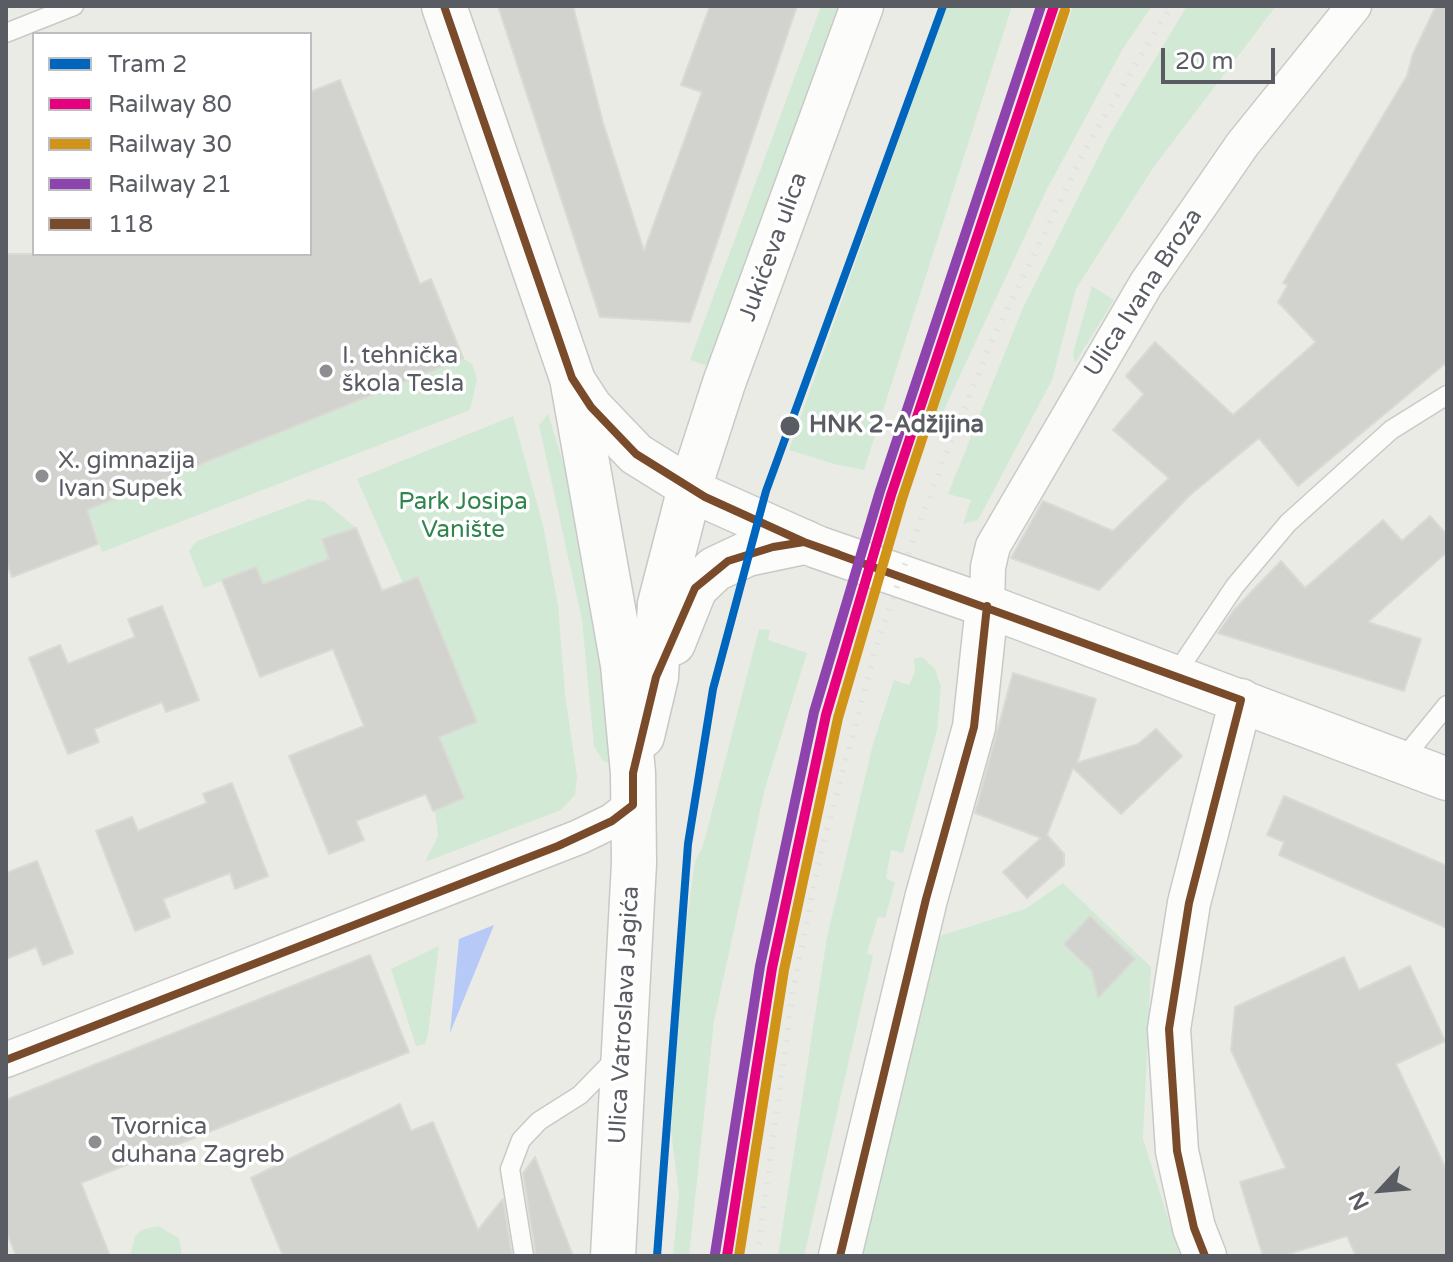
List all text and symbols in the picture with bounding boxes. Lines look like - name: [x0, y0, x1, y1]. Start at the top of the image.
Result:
- legend: [32, 32, 312, 256]
- scale bar: [1165, 32, 1279, 82]
- text: 20 m: [1175, 47, 1233, 76]
- text: Tram 2: [108, 50, 187, 79]
- text: Railway 80: [108, 90, 232, 119]
- text: Railway 30: [108, 130, 232, 159]
- street label: Jukićeva ulica: [734, 169, 814, 325]
- text: Railway 21: [108, 170, 232, 199]
- street label: Ulica Ivana Broza: [1079, 204, 1209, 382]
- text: 118: [108, 210, 153, 239]
- place label: I. tehnička škola Tesla: [342, 343, 464, 399]
- marker: I. tehnička škola Tesla: [317, 362, 335, 380]
- place label: HNK 2-Adžijina: [809, 412, 984, 440]
- marker: HNK 2-Adžijina: [778, 414, 802, 438]
- place label: X. gimnazija Ivan Supek: [58, 448, 195, 504]
- marker: X. gimnazija Ivan Supek: [33, 467, 51, 485]
- park label: Park Josipa Vanište: [398, 489, 528, 545]
- street label: Ulica Vatroslava Jagića: [604, 885, 646, 1145]
- place label: Tvornica duhana Zagreb: [111, 1114, 285, 1170]
- marker: Tvornica duhana Zagreb: [86, 1133, 104, 1151]
- north arrow: [1341, 1150, 1421, 1230]
- text: N: [1344, 1187, 1375, 1214]

